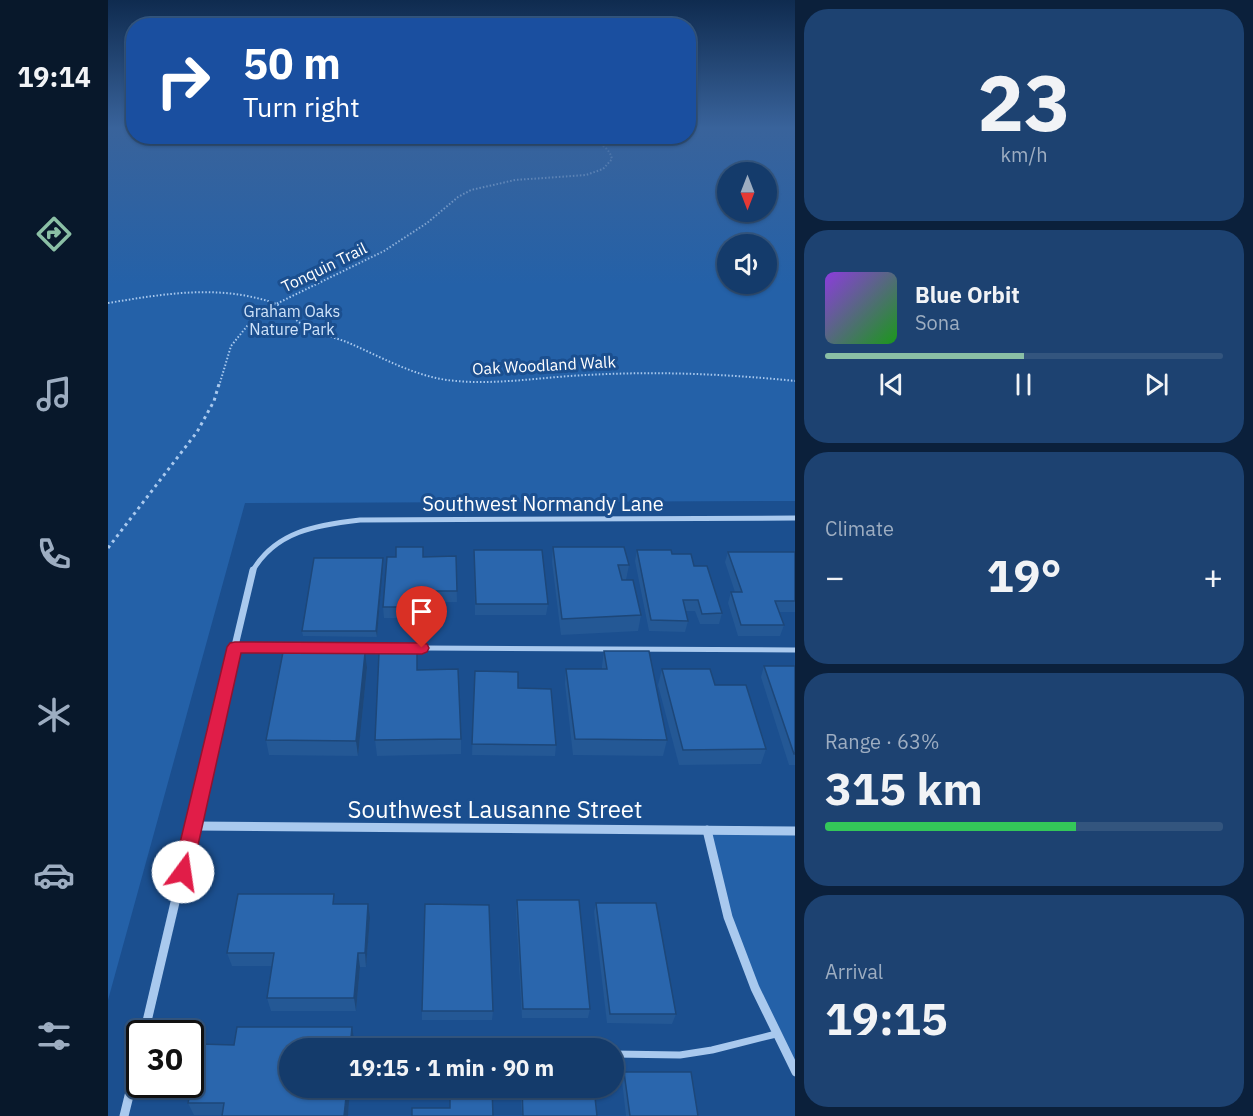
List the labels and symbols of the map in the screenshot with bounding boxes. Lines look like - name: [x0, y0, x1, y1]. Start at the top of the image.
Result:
- north arrow: [717, 162, 777, 222]
- street label: Tonquin Trail: [278, 238, 370, 296]
- park label: Graham Oaks Nature Park: [244, 301, 340, 339]
- street label: Oak Woodland Walk: [472, 351, 617, 379]
- street label: Southwest Normandy Lane: [422, 490, 664, 517]
- pin: [396, 586, 447, 648]
- street label: Southwest Lausanne Street: [348, 793, 642, 825]
- position arrow: [151, 840, 215, 904]
- speed limit sign: 30: [126, 1020, 204, 1098]

